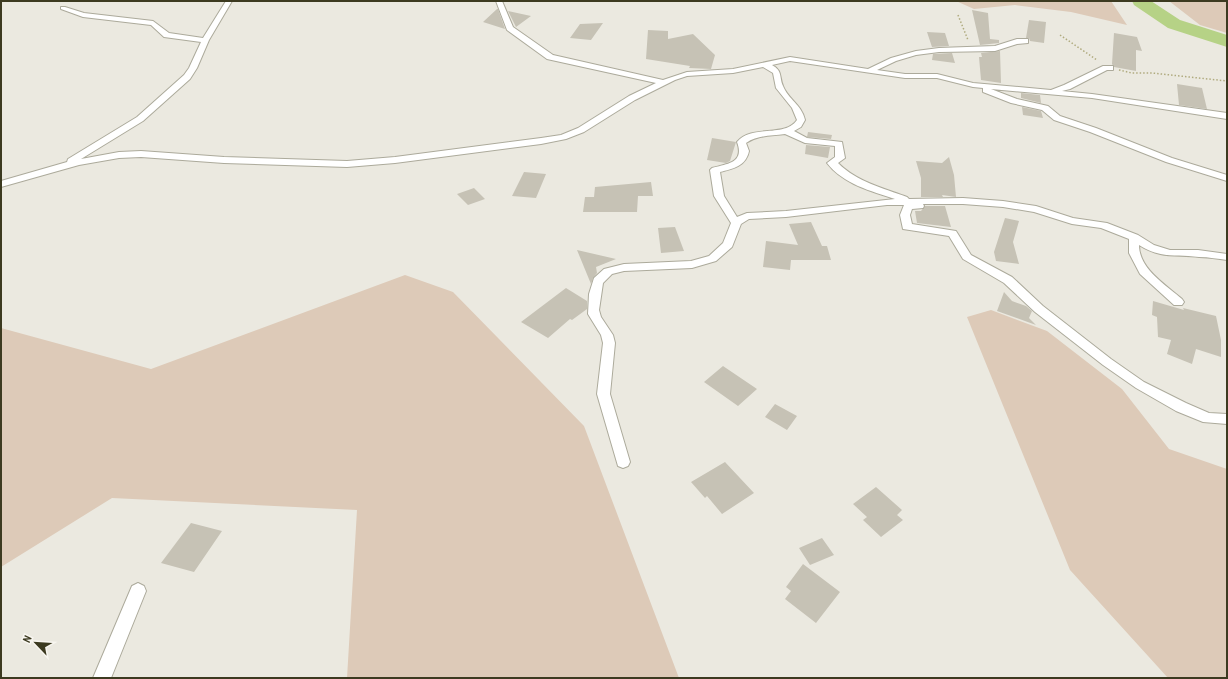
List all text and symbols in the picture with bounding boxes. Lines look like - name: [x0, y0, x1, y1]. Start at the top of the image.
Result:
- north arrow: [16, 623, 56, 663]
- text: N: [19, 633, 35, 645]

